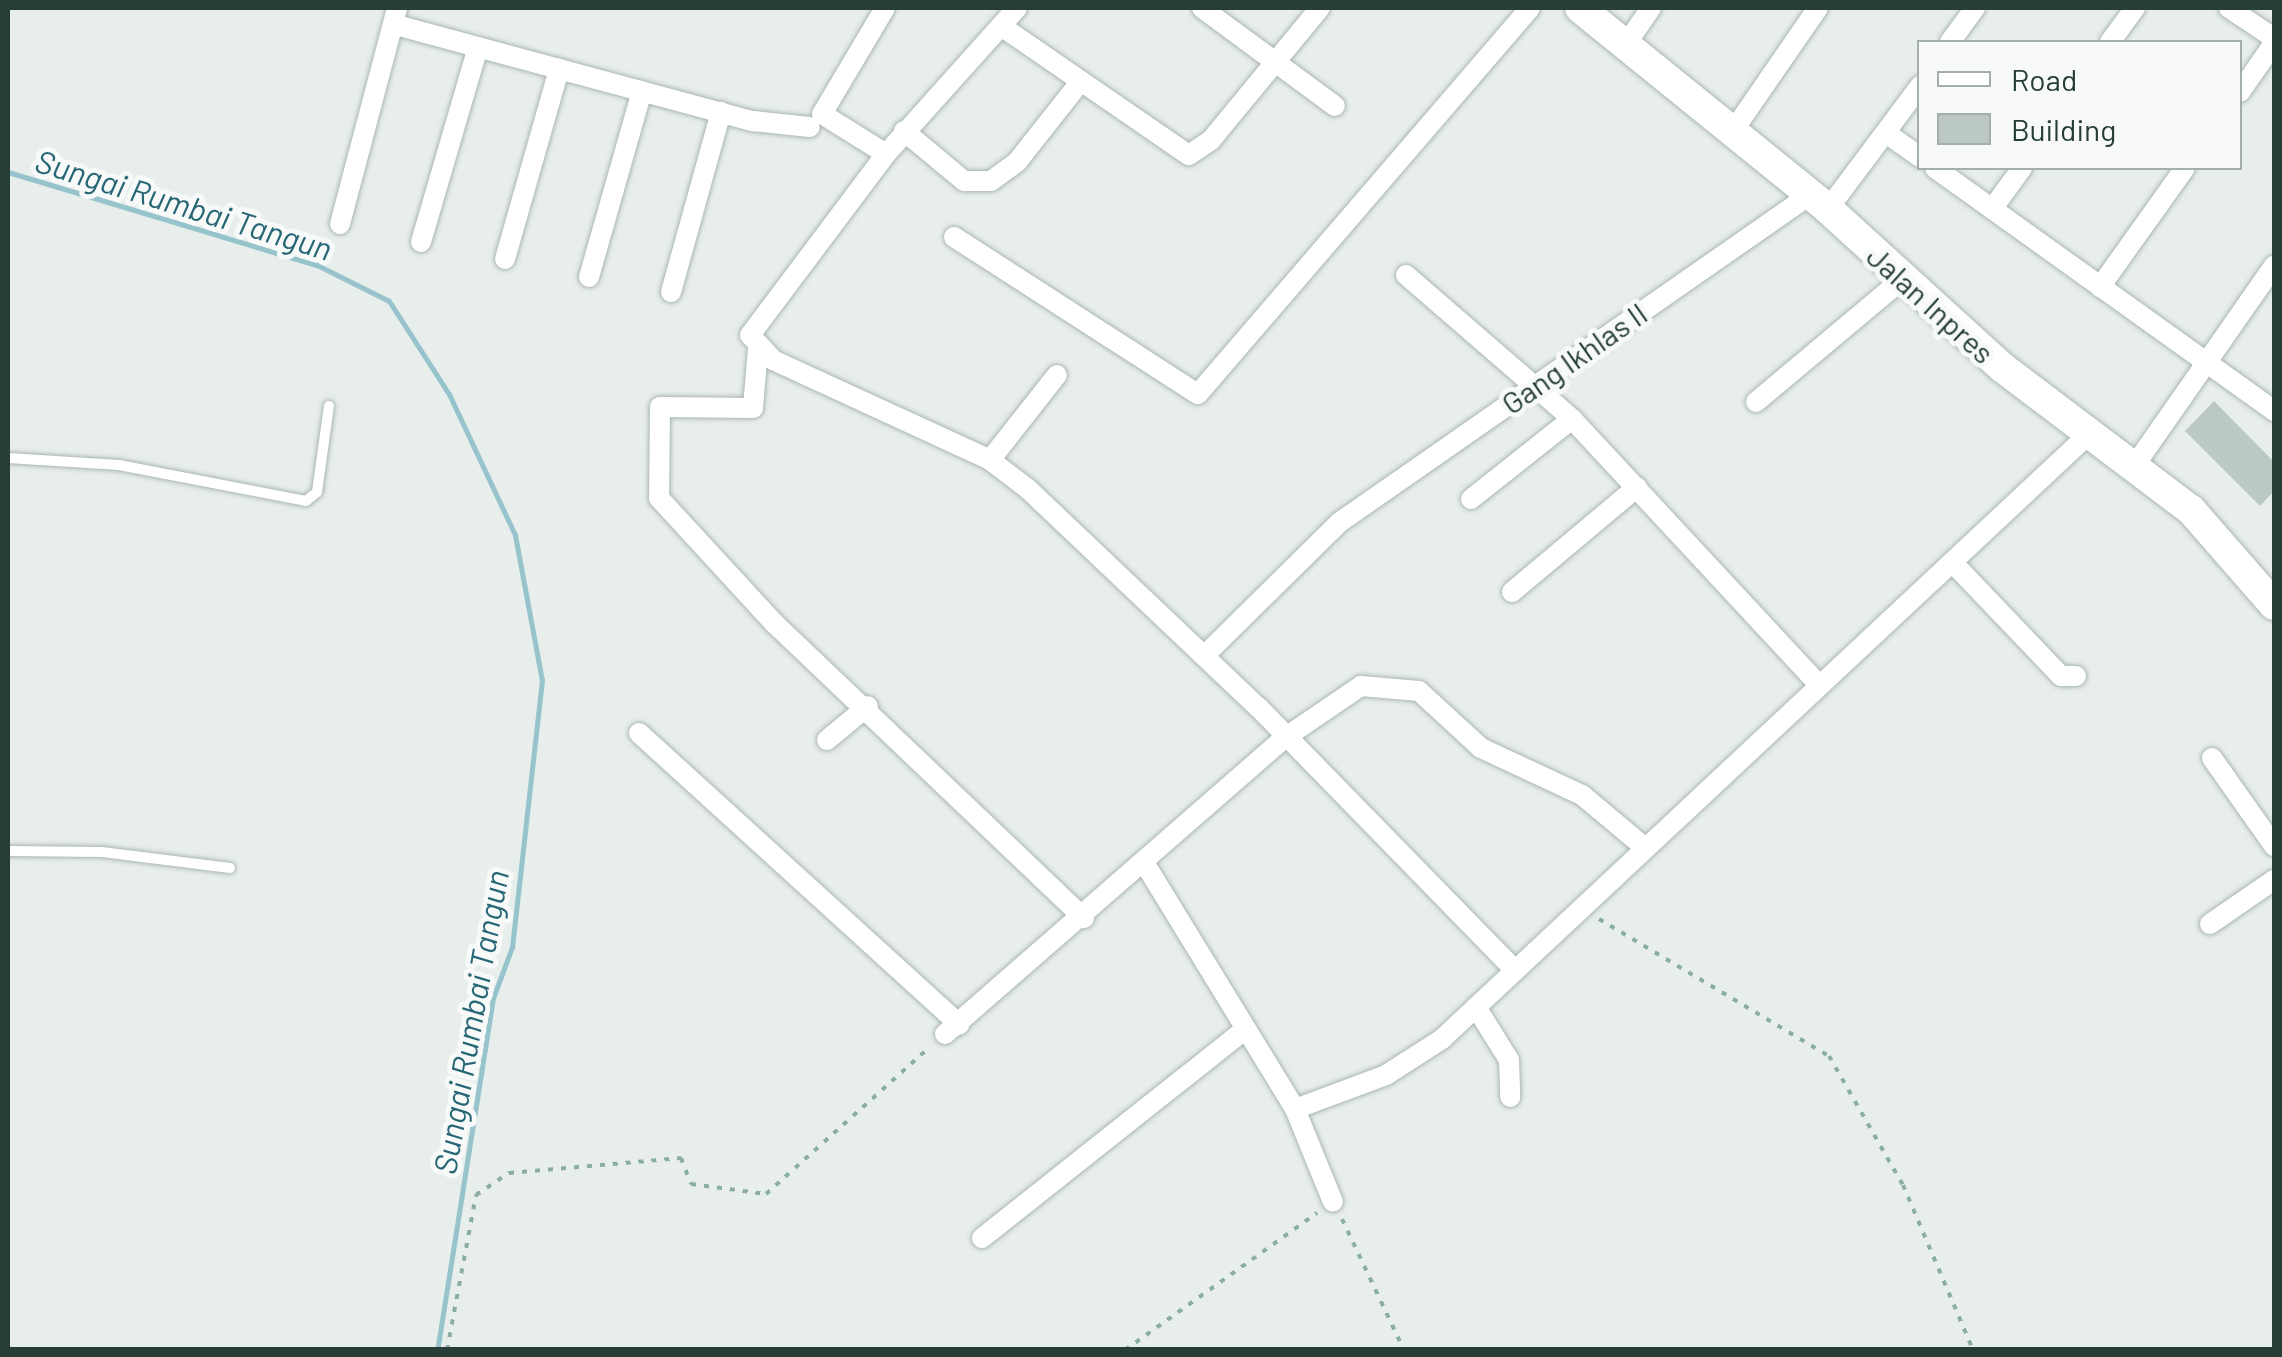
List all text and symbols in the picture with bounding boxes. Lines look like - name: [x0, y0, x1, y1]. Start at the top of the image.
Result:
- legend: [1917, 40, 2242, 170]
- text: Road: [2011, 61, 2077, 97]
- text: Building: [2011, 111, 2116, 147]
- water label: Sungai Rumbai Tangun: [31, 141, 337, 267]
- street label: Jalan Inpres: [1860, 238, 2002, 370]
- street label: Gang Ikhlas II: [1494, 295, 1654, 421]
- water label: Sungai Rumbai Tangun: [424, 867, 516, 1177]

